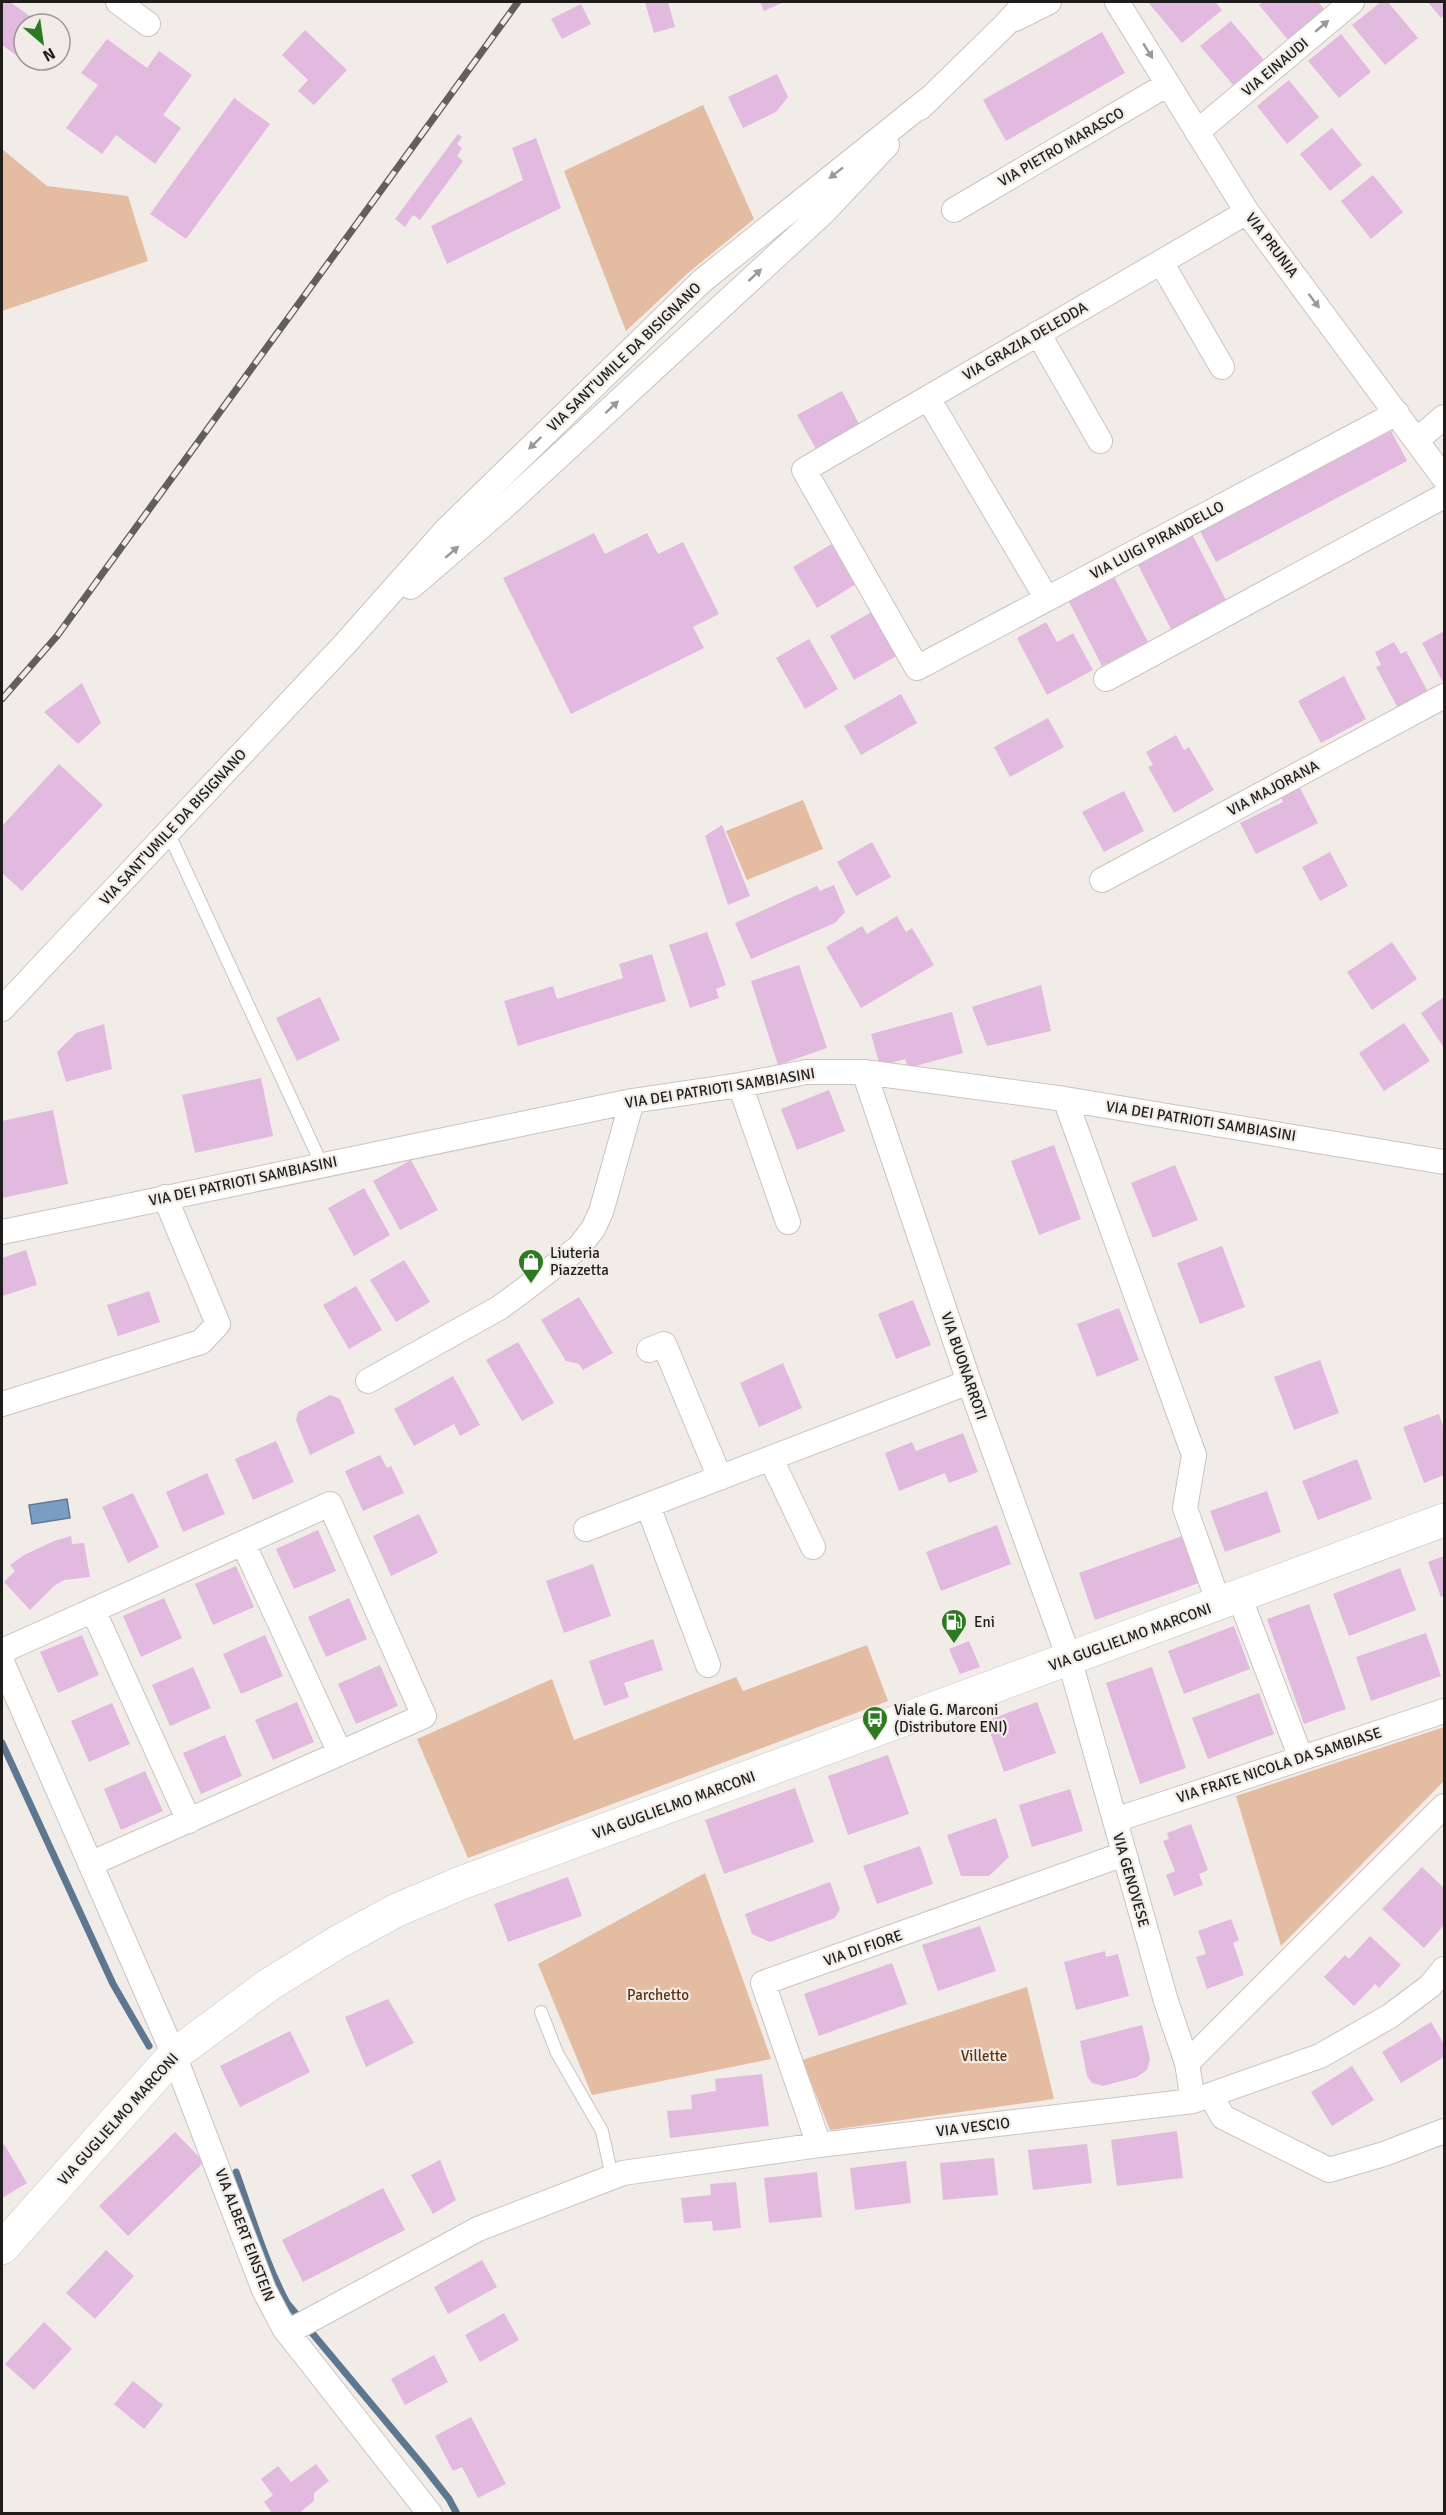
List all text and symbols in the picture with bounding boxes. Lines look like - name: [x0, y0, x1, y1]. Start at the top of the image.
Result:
- north arrow: [12, 12, 72, 72]
- one-way arrow: [1314, 20, 1329, 33]
- street label: VIA EINAUDI: [1238, 34, 1312, 100]
- text: N: [39, 43, 59, 66]
- one-way arrow: [1142, 43, 1153, 59]
- street label: VIA PIETRO MARASCO: [995, 103, 1127, 190]
- one-way arrow: [828, 166, 843, 178]
- street label: VIA PRUNIA: [1242, 209, 1302, 281]
- one-way arrow: [748, 268, 763, 282]
- street label: VIA SANT'UMILE DA BISIGNANO: [543, 279, 705, 435]
- one-way arrow: [1307, 293, 1319, 308]
- street label: VIA GRAZIA DELEDDA: [959, 298, 1091, 384]
- one-way arrow: [604, 401, 619, 414]
- one-way arrow: [527, 436, 542, 450]
- street label: VIA LUIGI PIRANDELLO: [1087, 497, 1227, 583]
- one-way arrow: [444, 546, 459, 559]
- street label: VIA SANT'UMILE DA BISIGNANO: [96, 745, 250, 909]
- street label: VIA MAJORANA: [1224, 756, 1322, 820]
- street label: VIA DEI PATRIOTI SAMBIASINI: [624, 1064, 816, 1112]
- street label: VIA DEI PATRIOTI SAMBIASINI: [1105, 1097, 1297, 1145]
- street label: VIA DEI PATRIOTI SAMBIASINI: [147, 1152, 339, 1210]
- place label: Liuteria Piazzetta: [550, 1244, 609, 1279]
- shop icon: Liuteria Piazzetta: [516, 1247, 546, 1285]
- street label: VIA BUONARROTI: [937, 1310, 991, 1422]
- street label: VIA GUGLIELMO MARCONI: [1046, 1599, 1214, 1675]
- fuel station icon: Eni: [939, 1607, 969, 1645]
- place label: Eni: [974, 1613, 995, 1631]
- place label: Viale G. Marconi (Distributore ENI): [894, 1701, 1008, 1736]
- bus stop icon: Viale G. Marconi (Distributore ENI): [860, 1704, 890, 1742]
- street label: VIA FRATE NICOLA DA SAMBIASE: [1174, 1723, 1384, 1807]
- street label: VIA GUGLIELMO MARCONI: [590, 1767, 758, 1843]
- street label: VIA GENOVESE: [1109, 1831, 1153, 1929]
- street label: VIA DI FIORE: [821, 1926, 905, 1970]
- park label: Parchetto: [627, 1986, 689, 2004]
- park label: Villette: [961, 2047, 1007, 2065]
- street label: VIA GUGLIELMO MARCONI: [54, 2049, 182, 2189]
- street label: VIA VESCIO: [935, 2114, 1011, 2140]
- street label: VIA ALBERT EINSTEIN: [211, 2166, 279, 2304]

